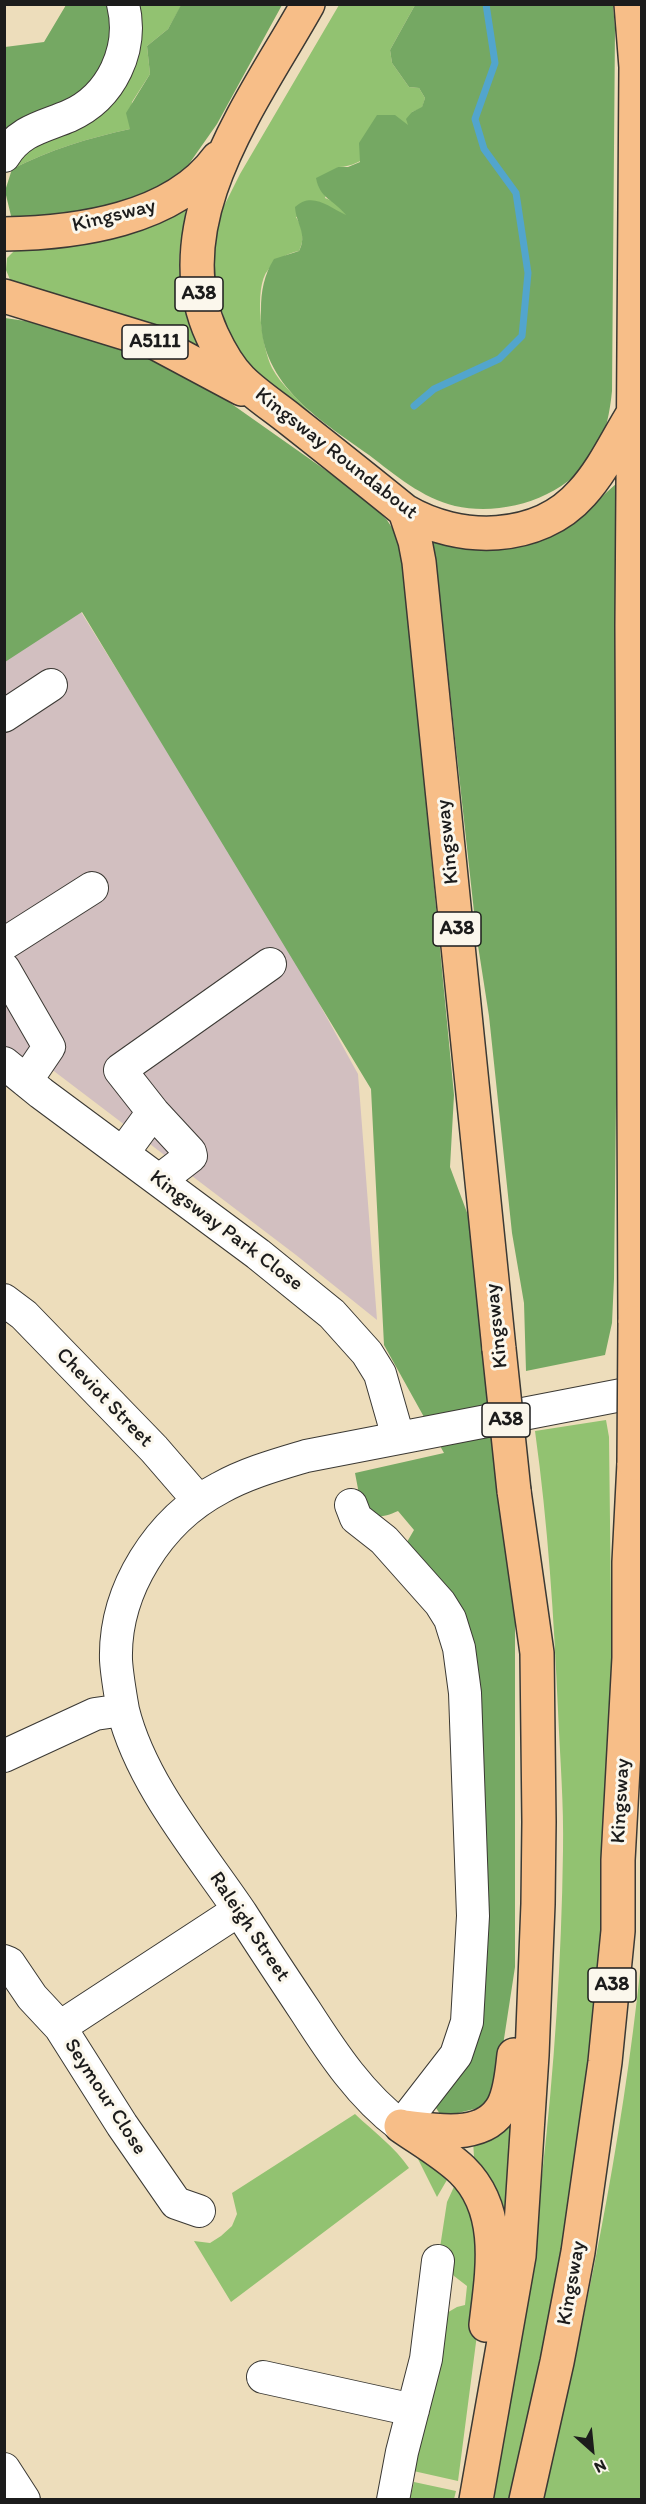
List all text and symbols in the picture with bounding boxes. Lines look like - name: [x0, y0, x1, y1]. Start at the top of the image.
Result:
- street label: Kingsway: [70, 193, 158, 239]
- road number: A38: [175, 277, 223, 311]
- road number: A5111: [122, 325, 188, 359]
- street label: Kingsway Roundabout: [249, 383, 423, 525]
- street label: Kingsway: [431, 798, 465, 886]
- road number: A38: [433, 912, 481, 946]
- street label: Kingsway Park Close: [144, 1165, 308, 1297]
- street label: Kingsway: [480, 1282, 514, 1370]
- street label: Cheviot Street: [50, 1343, 158, 1453]
- road number: A38: [482, 1403, 530, 1437]
- street label: Kingsway: [606, 1758, 636, 1844]
- street label: Raleigh Street: [203, 1867, 295, 1987]
- road number: A38: [588, 1968, 636, 2002]
- street label: Seymour Close: [58, 2034, 152, 2160]
- street label: Kingsway: [552, 2239, 592, 2327]
- north arrow: [562, 2420, 622, 2480]
- text: N: [591, 2456, 610, 2477]

